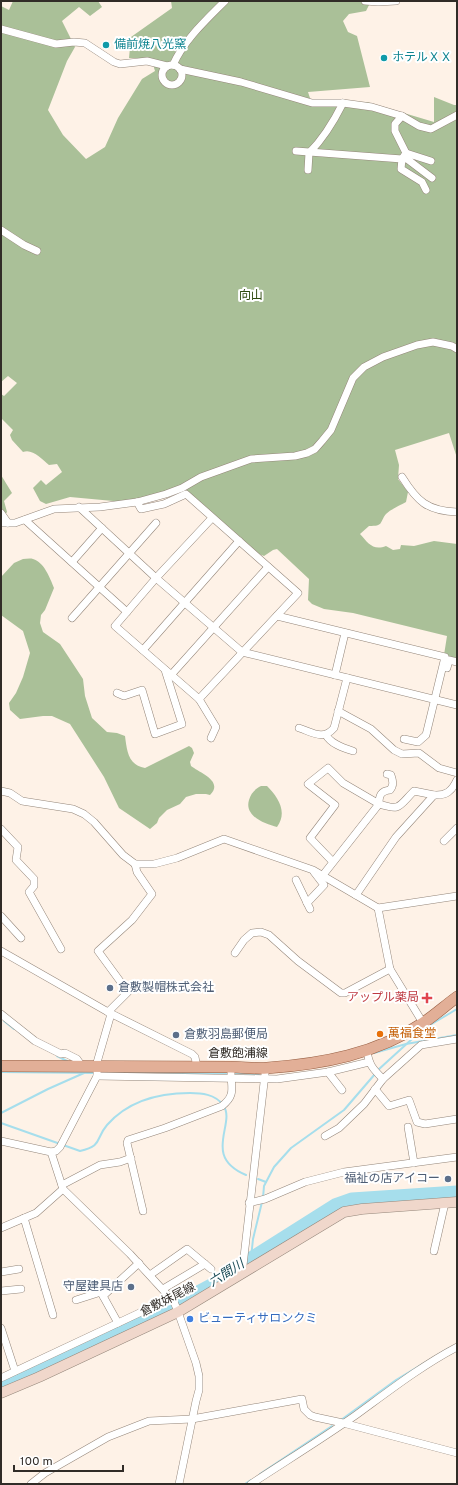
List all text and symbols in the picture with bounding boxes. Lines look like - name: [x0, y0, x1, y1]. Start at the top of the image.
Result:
- place label: 備前焼八光窯: [114, 37, 186, 53]
- marker: 備前焼八光窯: [101, 40, 111, 50]
- place label: ホテルＸＸ: [392, 50, 452, 66]
- marker: ホテルＸＸ: [379, 53, 389, 63]
- park label: 向山: [239, 288, 263, 304]
- place label: 倉敷製帽株式会社: [118, 980, 214, 996]
- marker: 倉敷製帽株式会社: [105, 983, 115, 993]
- place label: アップル薬局: [347, 990, 419, 1006]
- marker: アップル薬局: [422, 993, 432, 1003]
- place label: 萬福食堂: [388, 1026, 436, 1042]
- place label: 倉敷羽島郵便局: [184, 1027, 268, 1043]
- marker: 萬福食堂: [375, 1029, 385, 1039]
- marker: 倉敷羽島郵便局: [171, 1030, 181, 1040]
- street label: 倉敷飽浦線: [208, 1046, 268, 1062]
- place label: 福祉の店アイコー: [345, 1171, 440, 1187]
- marker: 福祉の店アイコー: [443, 1174, 453, 1184]
- water label: 六間川: [206, 1256, 249, 1291]
- place label: 守屋建具店: [63, 1279, 123, 1295]
- street label: 倉敷妹尾線: [138, 1279, 198, 1321]
- marker: 守屋建具店: [126, 1282, 136, 1292]
- place label: ビューティサロンクミ: [198, 1311, 317, 1327]
- marker: ビューティサロンクミ: [185, 1314, 195, 1324]
- scale bar: [14, 1447, 123, 1473]
- text: 100 m: [20, 1454, 53, 1470]

